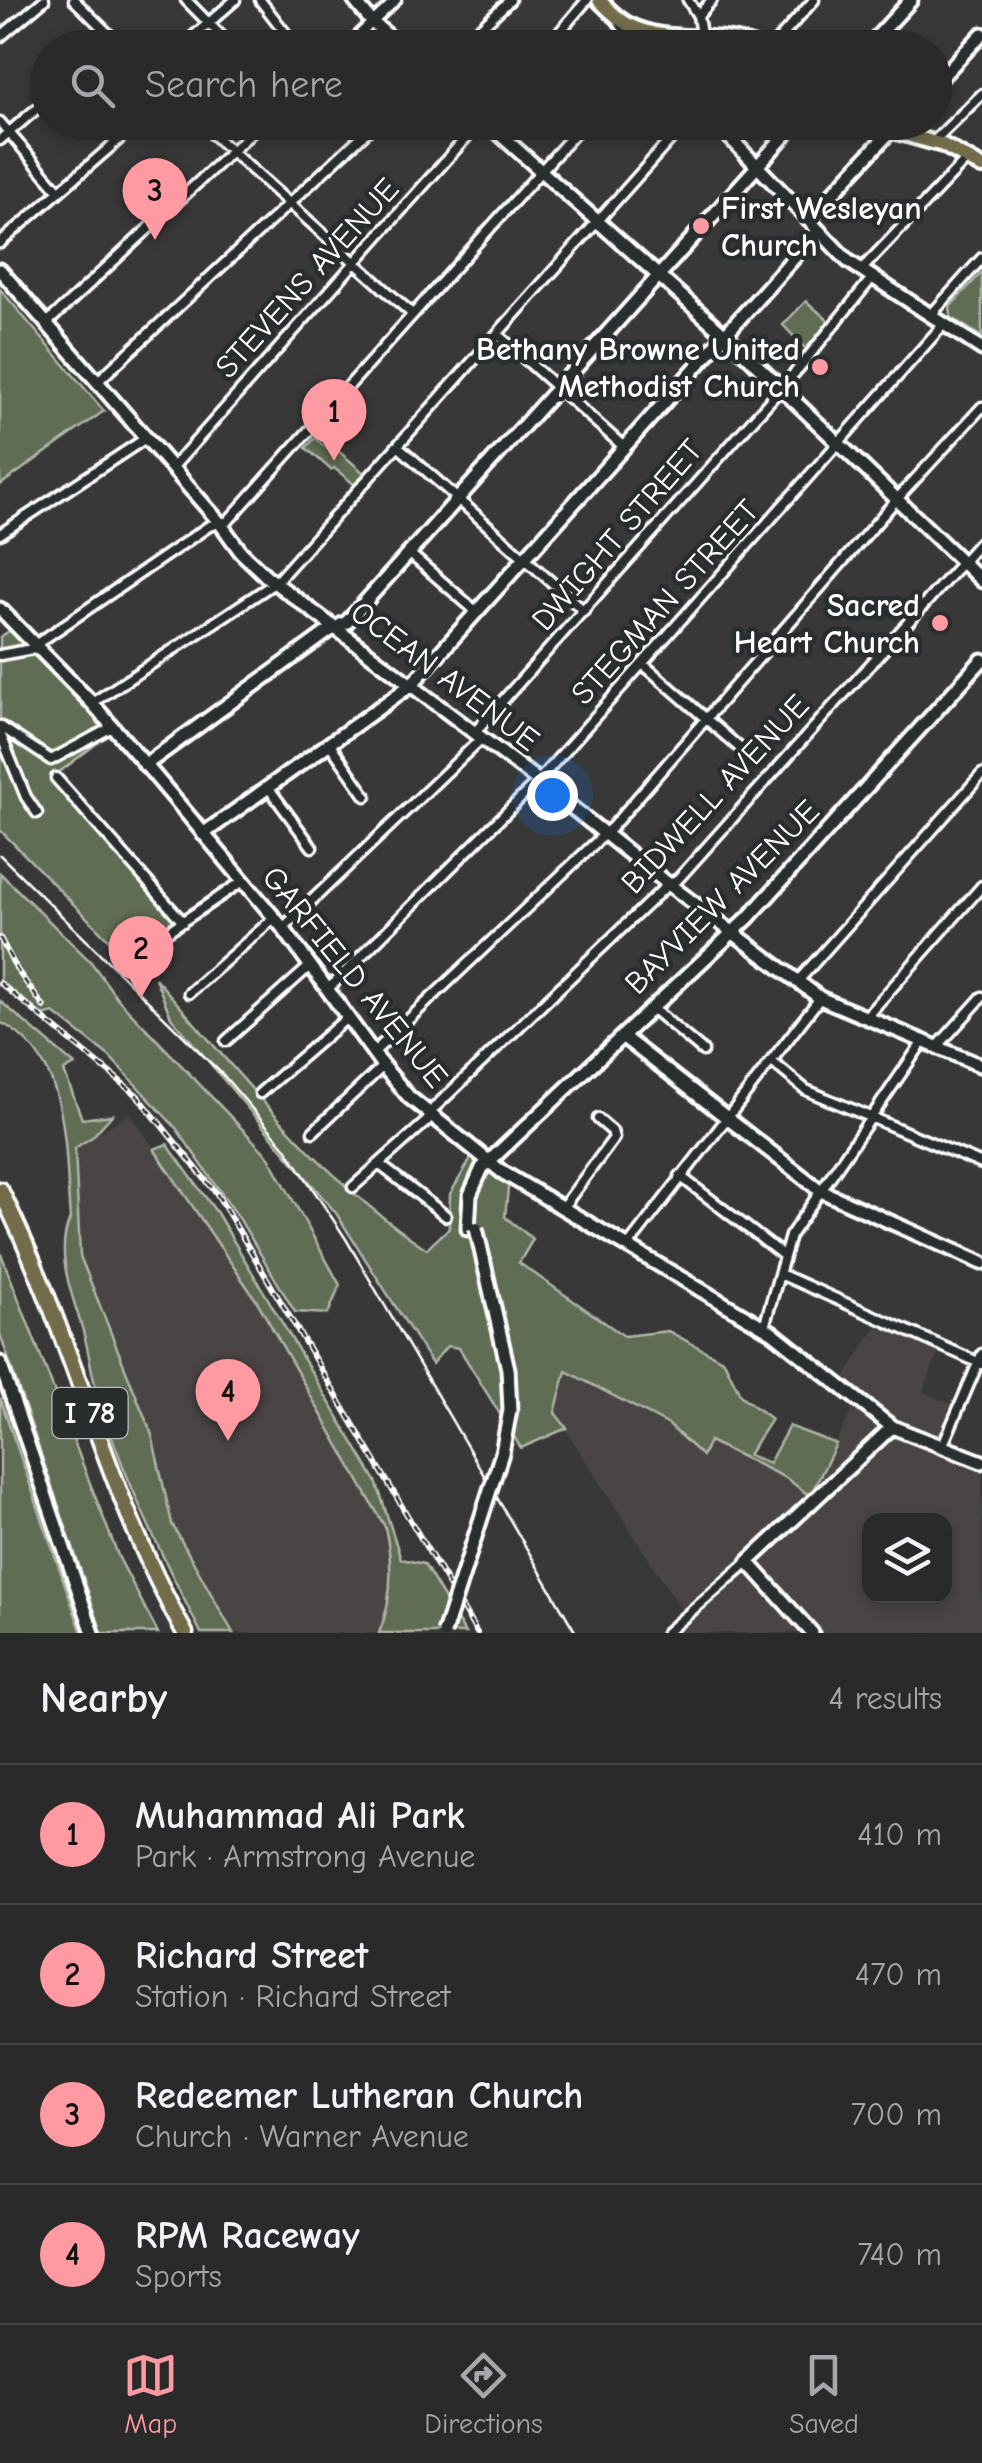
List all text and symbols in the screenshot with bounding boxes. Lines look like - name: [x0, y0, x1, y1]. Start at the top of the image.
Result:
- search box: [30, 30, 952, 140]
- icon: search: [65, 58, 120, 113]
- text: Search here: [145, 63, 343, 107]
- pin: 3: [122, 158, 188, 240]
- street label: STEVENS AVENUE: [208, 171, 406, 385]
- place label: First Wesleyan Church: [721, 190, 922, 264]
- marker: First Wesleyan Church: [690, 215, 712, 237]
- place label: Bethany Browne United Methodist Church: [476, 331, 800, 405]
- marker: Bethany Browne United Methodist Church: [809, 356, 831, 378]
- pin: 1: [302, 378, 366, 461]
- street label: DWIGHT STREET: [524, 432, 710, 638]
- street label: STEGMAN STREET: [564, 492, 767, 712]
- place label: Sacred Heart Church: [734, 587, 920, 661]
- street label: OCEAN AVENUE: [344, 593, 546, 759]
- marker: Sacred Heart Church: [929, 612, 951, 634]
- street label: BIDWELL AVENUE: [614, 687, 816, 901]
- your location: [527, 770, 578, 821]
- street label: BAYVIEW AVENUE: [617, 792, 827, 1002]
- street label: GARFIELD AVENUE: [254, 859, 456, 1095]
- pin: 2: [108, 916, 174, 998]
- pin: 4: [196, 1358, 260, 1441]
- road number: I 78: [52, 1388, 128, 1438]
- map controls: [862, 1513, 952, 1603]
- button: layers: [862, 1513, 952, 1603]
- text: Nearby: [40, 1674, 167, 1723]
- text: 4 results: [829, 1680, 942, 1717]
- text: Muhammad Ali Park: [135, 1794, 465, 1838]
- text: 1: [66, 1816, 79, 1853]
- text: 410 m: [857, 1816, 942, 1853]
- text: Park · Armstrong Avenue: [135, 1838, 475, 1875]
- text: Richard Street: [135, 1934, 368, 1978]
- text: 2: [65, 1956, 80, 1993]
- text: 470 m: [855, 1956, 942, 1993]
- text: Station · Richard Street: [135, 1978, 450, 2015]
- text: Redeemer Lutheran Church: [135, 2074, 583, 2118]
- text: 3: [65, 2096, 80, 2133]
- text: 700 m: [851, 2096, 942, 2133]
- text: Church · Warner Avenue: [135, 2118, 469, 2155]
- text: RPM Raceway: [135, 2214, 360, 2258]
- text: 4: [65, 2236, 80, 2273]
- text: 740 m: [857, 2236, 942, 2273]
- text: Sports: [135, 2258, 222, 2295]
- tab: Map: [123, 2348, 178, 2440]
- tab: Directions: [424, 2348, 543, 2440]
- tab: Saved: [789, 2348, 859, 2440]

